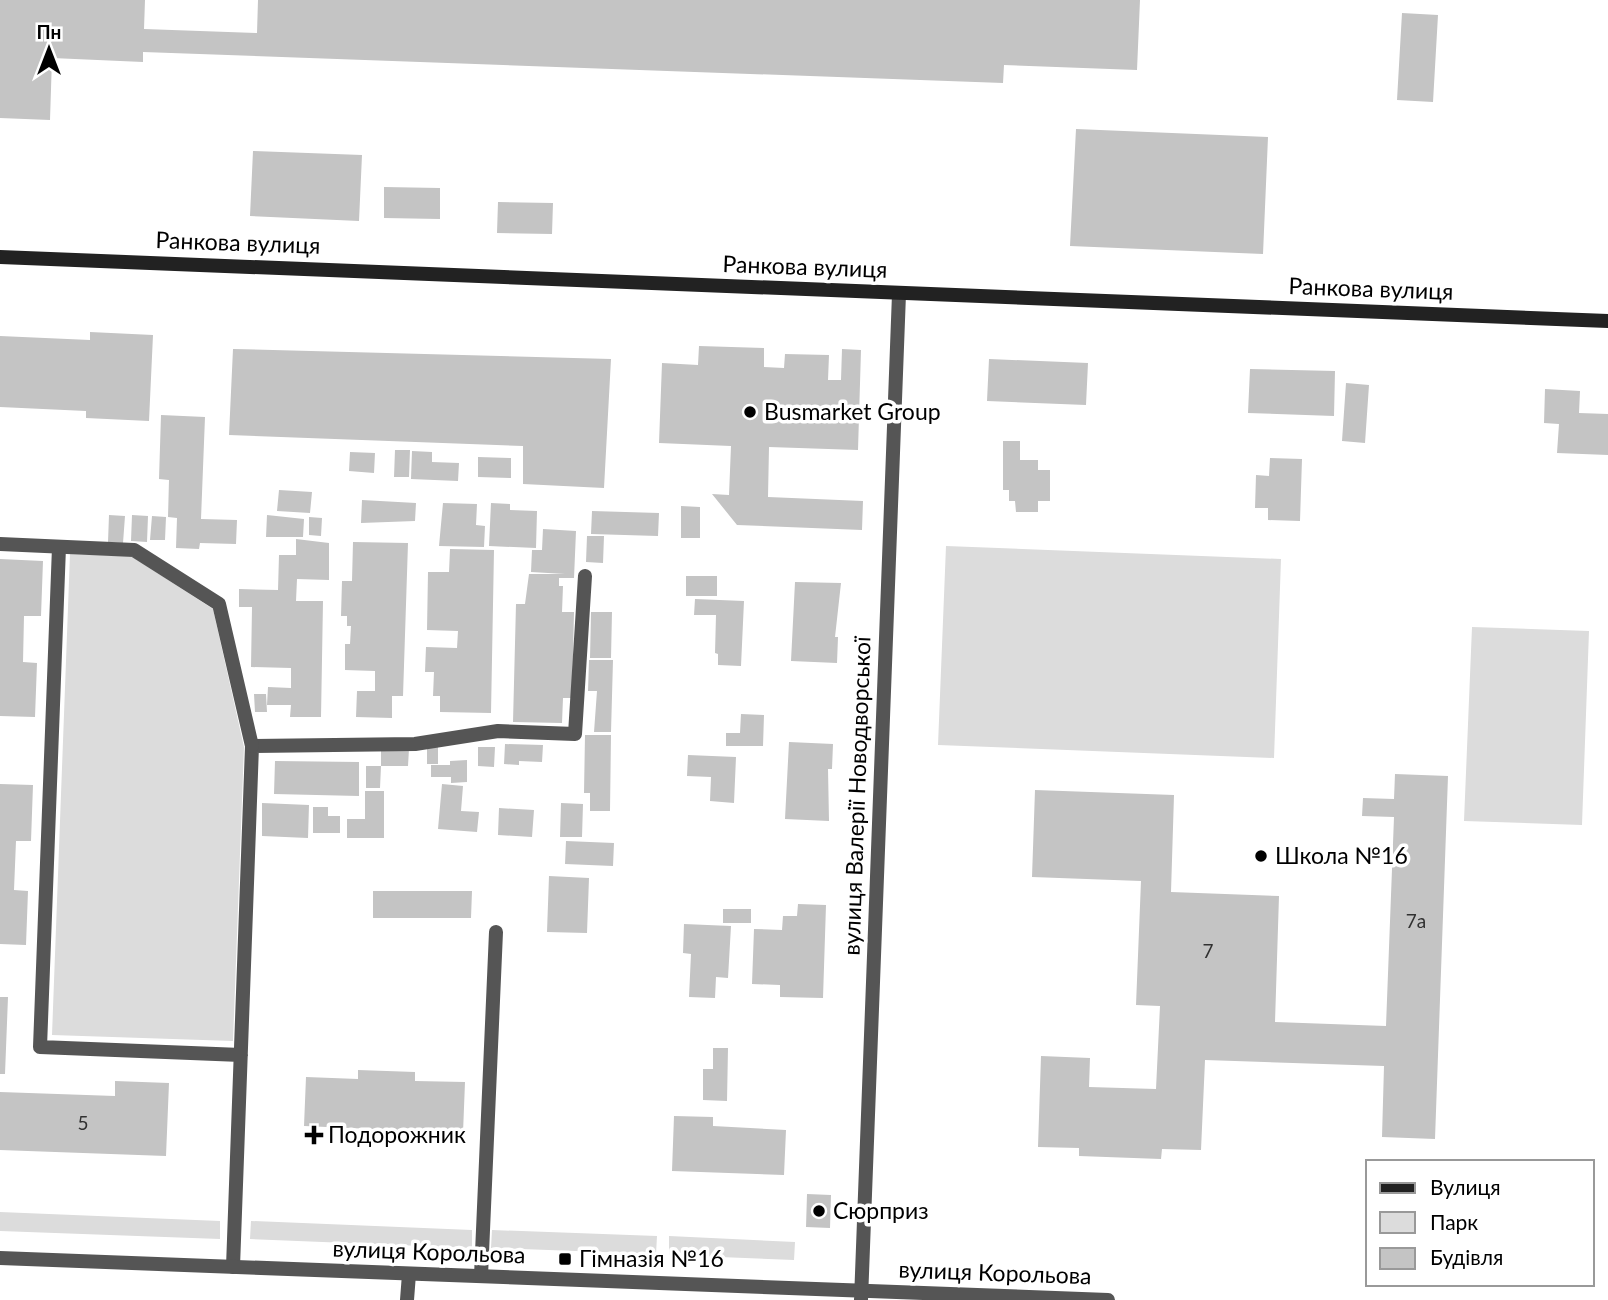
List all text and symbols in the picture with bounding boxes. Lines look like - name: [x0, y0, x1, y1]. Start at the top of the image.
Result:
- north arrow: [14, 14, 84, 84]
- text: Пн: [37, 20, 61, 43]
- street label: Ранкова вулиця: [155, 225, 321, 259]
- street label: Ранкова вулиця: [722, 249, 888, 283]
- street label: Ранкова вулиця: [1288, 271, 1454, 305]
- place label: Busmarket Group: [764, 397, 941, 425]
- marker: Busmarket Group: [742, 404, 758, 420]
- street label: вулиця Валерії Новодворської: [836, 635, 876, 956]
- place label: Школа №16: [1275, 841, 1408, 869]
- marker: Школа №16: [1253, 848, 1269, 864]
- house number: 7а: [1406, 909, 1426, 932]
- house number: 7: [1202, 939, 1214, 962]
- house number: 5: [77, 1111, 89, 1134]
- place label: Подорожник: [328, 1120, 466, 1148]
- marker: Подорожник: [306, 1127, 322, 1143]
- legend: [1366, 1160, 1594, 1286]
- text: Вулиця: [1430, 1174, 1501, 1199]
- place label: Сюрприз: [833, 1196, 929, 1224]
- marker: Сюрприз: [811, 1203, 827, 1219]
- text: Парк: [1430, 1209, 1478, 1234]
- street label: вулиця Корольова: [332, 1234, 526, 1268]
- place label: Гімназія №16: [579, 1244, 724, 1272]
- text: Будівля: [1430, 1244, 1503, 1269]
- marker: Гімназія №16: [557, 1251, 573, 1267]
- street label: вулиця Корольова: [898, 1255, 1092, 1289]

